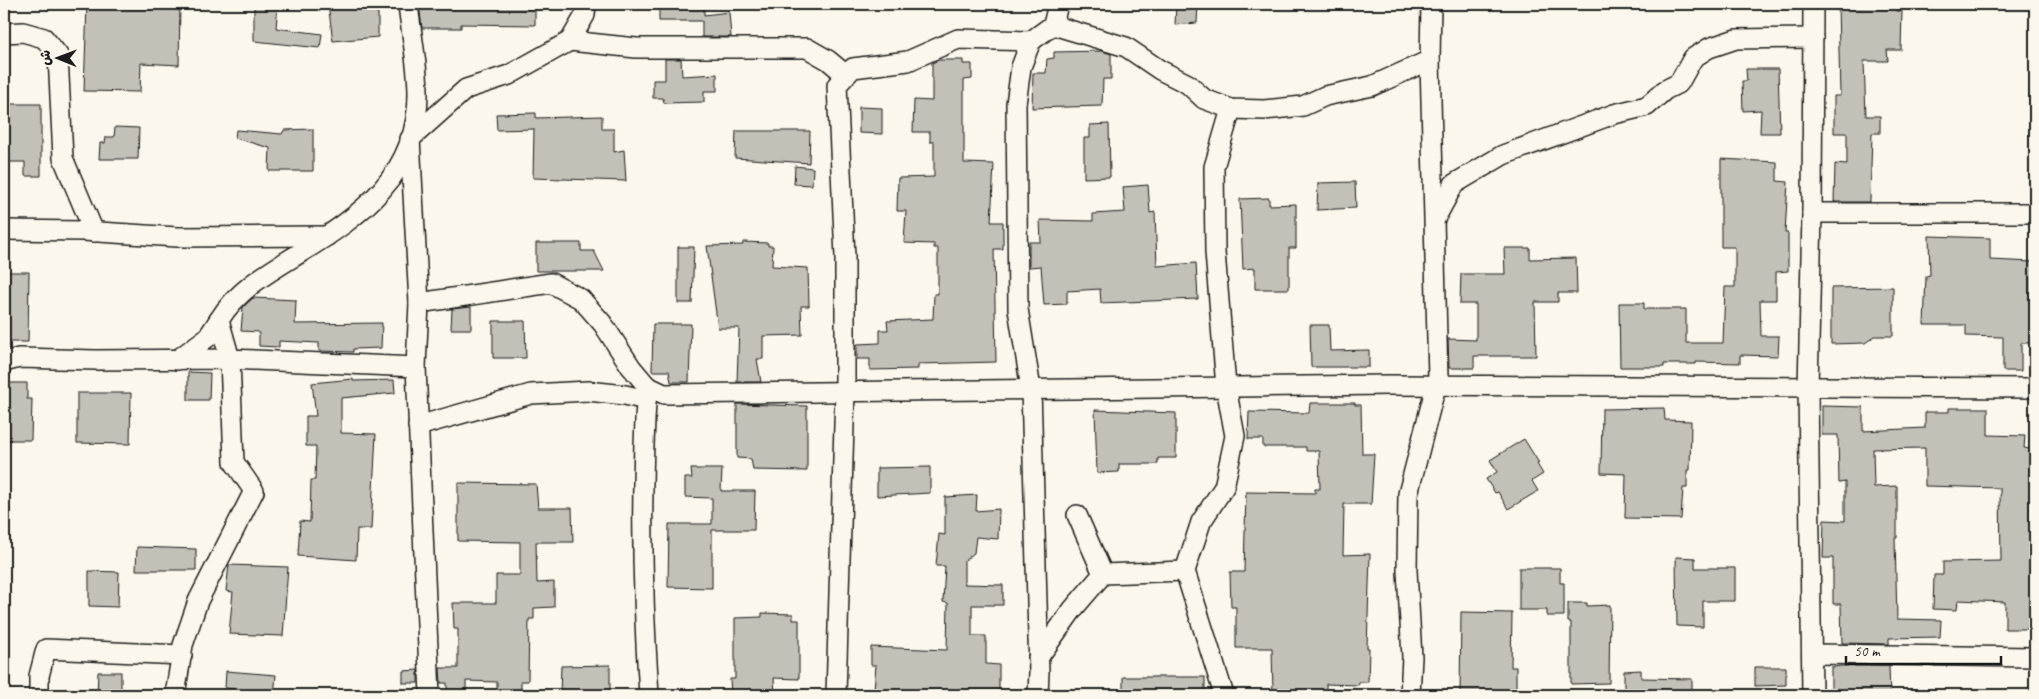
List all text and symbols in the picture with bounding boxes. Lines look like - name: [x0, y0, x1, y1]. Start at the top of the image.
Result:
- north arrow: [32, 32, 82, 82]
- text: ش: [37, 50, 54, 66]
- scale bar: [1846, 634, 2002, 666]
- text: 50 m: [1854, 642, 1881, 661]

